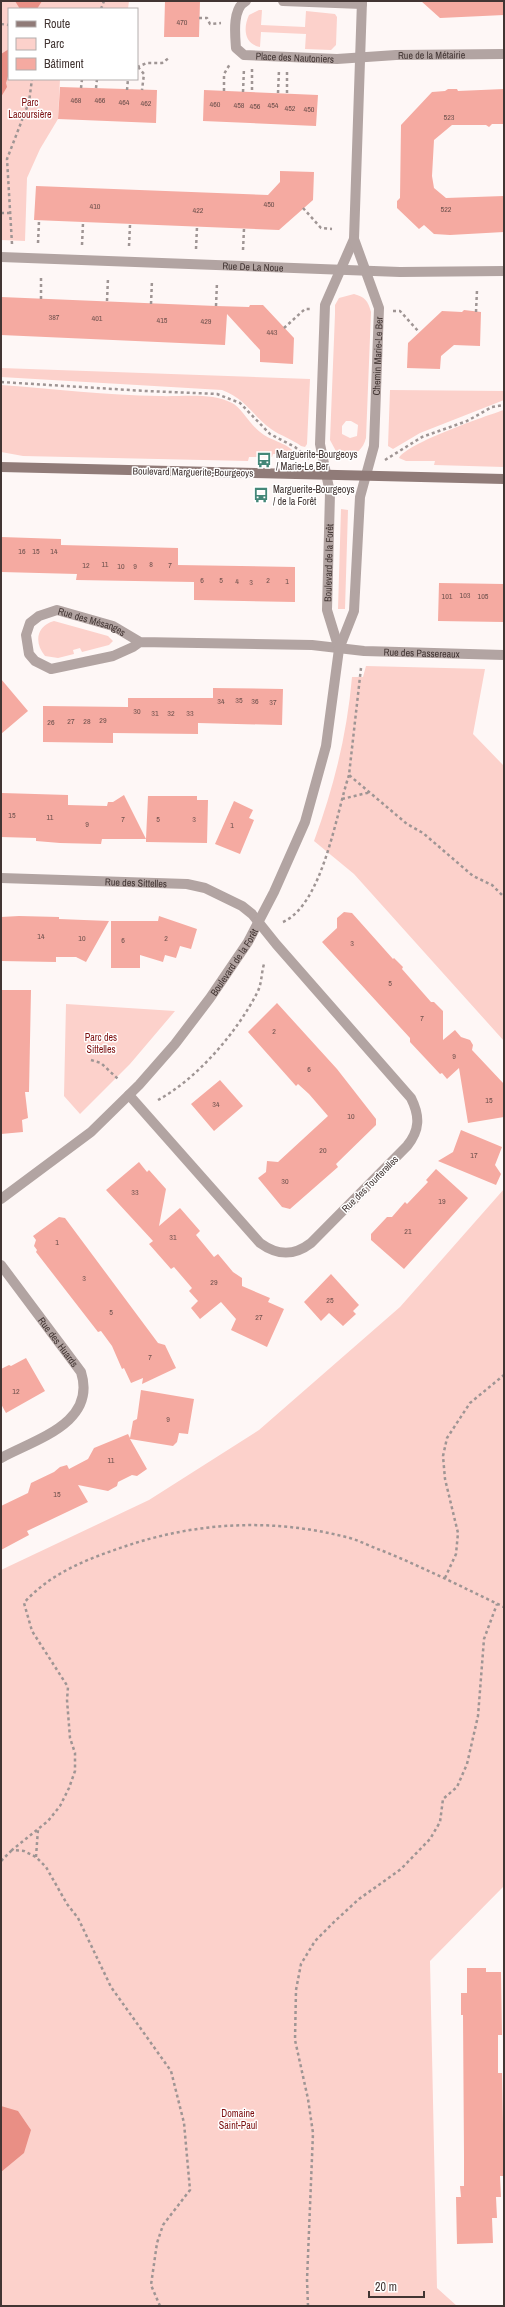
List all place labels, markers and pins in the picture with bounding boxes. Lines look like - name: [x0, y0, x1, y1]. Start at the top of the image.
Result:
- place label: Marguerite-Bourgeoys / Marie-Le Ber: [276, 448, 358, 473]
- bus stop icon: Marguerite-Bourgeoys / Marie-Le Ber: [255, 451, 273, 469]
- place label: Marguerite-Bourgeoys / de la Forêt: [273, 483, 355, 508]
- bus stop icon: Marguerite-Bourgeoys / de la Forêt: [252, 486, 270, 504]

